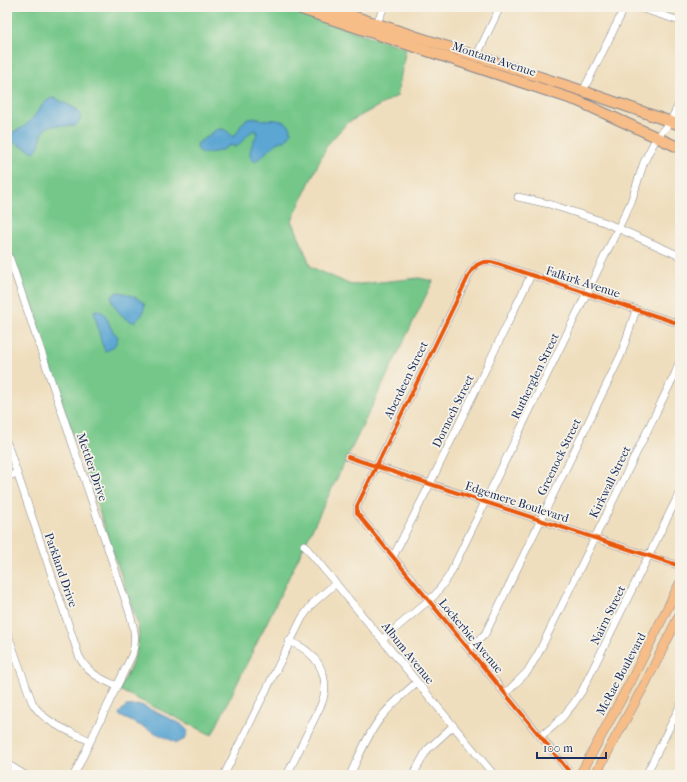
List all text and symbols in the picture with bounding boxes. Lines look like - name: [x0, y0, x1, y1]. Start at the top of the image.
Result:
- street label: Montana Avenue: [450, 39, 538, 79]
- street label: Falkirk Avenue: [544, 263, 622, 301]
- street label: Rutherglen Street: [508, 330, 562, 421]
- street label: Aberdeen Street: [381, 338, 431, 422]
- street label: Dornoch Street: [429, 372, 477, 450]
- street label: Greenock Street: [534, 416, 584, 498]
- street label: Mettler Drive: [74, 431, 110, 503]
- street label: Kirkwall Street: [586, 443, 634, 520]
- street label: Edgemere Boulevard: [463, 479, 571, 526]
- street label: Parkland Drive: [42, 531, 80, 609]
- street label: Nairn Street: [588, 582, 629, 647]
- street label: Lockerbie Avenue: [436, 596, 506, 676]
- street label: Album Avenue: [378, 619, 437, 687]
- street label: McRae Boulevard: [593, 630, 649, 718]
- scale bar: [537, 734, 606, 760]
- text: 100 m: [543, 741, 573, 755]

